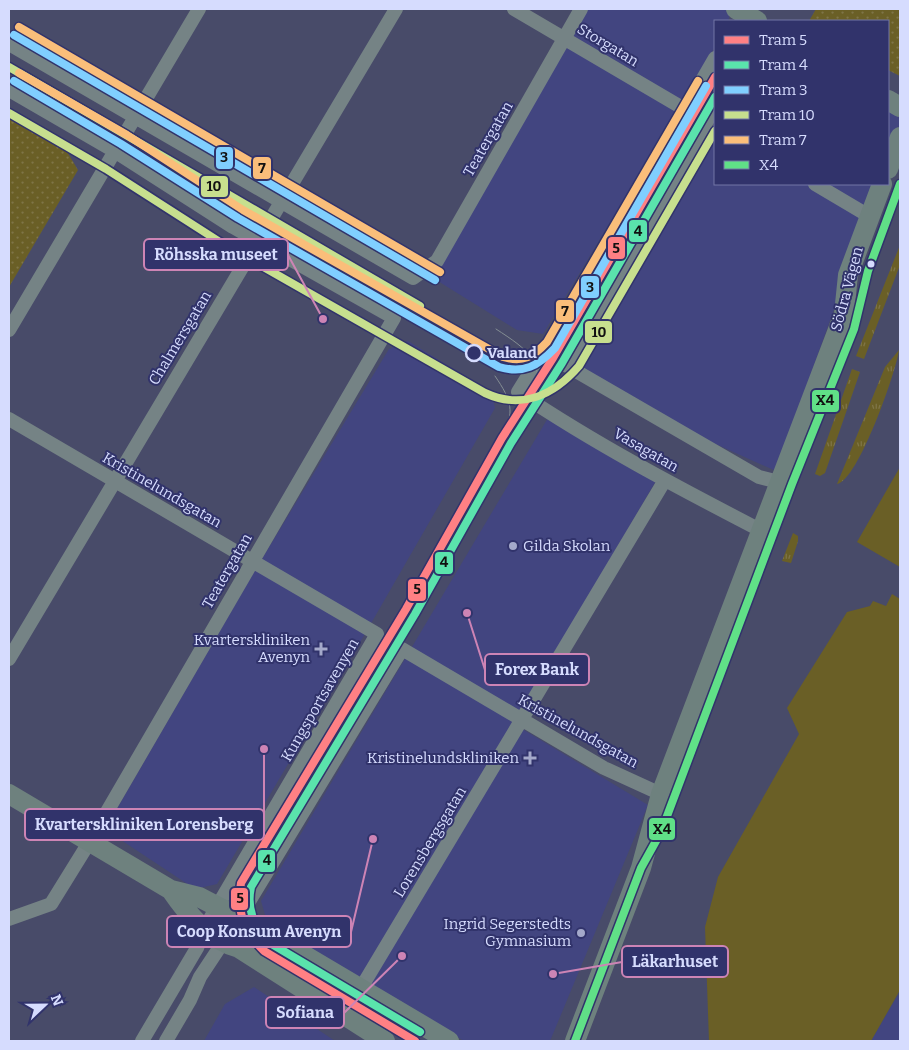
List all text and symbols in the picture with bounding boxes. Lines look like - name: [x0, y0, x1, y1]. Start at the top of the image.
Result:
- street label: Storgatan: [574, 20, 642, 71]
- legend: [714, 20, 889, 185]
- text: Tram 5: [759, 31, 807, 49]
- text: Tram 4: [759, 56, 808, 74]
- text: Tram 3: [759, 81, 808, 99]
- street label: Teatergatan: [459, 98, 517, 180]
- text: Tram 10: [759, 106, 815, 124]
- text: Tram 7: [759, 131, 807, 149]
- line badge: 3: [215, 146, 234, 170]
- text: 3: [220, 149, 228, 166]
- line badge: 7: [252, 156, 272, 180]
- text: X4: [759, 156, 778, 174]
- text: 7: [258, 160, 266, 177]
- line badge: 10: [200, 175, 229, 198]
- text: 10: [207, 178, 222, 195]
- line badge: 4: [628, 219, 648, 243]
- text: 4: [634, 223, 643, 240]
- line badge: 5: [607, 236, 626, 260]
- callout: Röhsska museet: [144, 239, 288, 270]
- text: 5: [612, 240, 620, 257]
- street label: Södra Vägen: [827, 244, 867, 333]
- text: Röhsska museet: [154, 245, 279, 264]
- unlabelled marker: [866, 259, 876, 269]
- line badge: 3: [580, 275, 600, 299]
- text: 3: [586, 279, 594, 296]
- street label: Chalmersgatan: [145, 287, 215, 388]
- line badge: 7: [555, 299, 575, 323]
- text: 7: [561, 303, 569, 320]
- line badge: 10: [584, 320, 613, 344]
- text: 10: [592, 324, 607, 341]
- marker: Valand: [465, 344, 483, 362]
- place label: Valand: [487, 344, 537, 362]
- line badge: X4: [811, 389, 840, 413]
- text: X4: [816, 392, 835, 409]
- street label: Vasagatan: [610, 424, 682, 476]
- street label: Kristinelundsgatan: [99, 449, 225, 532]
- street label: Teatergatan: [198, 530, 256, 612]
- place label: Gilda Skolan: [523, 537, 611, 555]
- marker: Gilda Skolan: [507, 540, 519, 552]
- line badge: 4: [434, 551, 454, 575]
- text: 4: [440, 554, 449, 571]
- line badge: 5: [407, 578, 427, 602]
- text: 5: [413, 581, 421, 598]
- place label: Kvarterskliniken Avenyn: [194, 631, 311, 666]
- street label: Kungsportsavenyen: [277, 635, 363, 765]
- marker: Kvarterskliniken Avenyn: [314, 642, 328, 656]
- callout: Forex Bank: [485, 654, 589, 685]
- text: Forex Bank: [495, 660, 580, 679]
- street label: Kristinelundsgatan: [515, 690, 642, 772]
- place label: Kristinelundskliniken: [367, 749, 519, 767]
- marker: Kristinelundskliniken: [523, 751, 537, 765]
- street label: Lorensbergsgatan: [390, 783, 470, 901]
- callout: Kvarterskliniken Lorensberg: [25, 809, 264, 840]
- text: Kvarterskliniken Lorensberg: [35, 815, 253, 834]
- line badge: X4: [648, 817, 676, 841]
- text: X4: [653, 821, 672, 838]
- line badge: 4: [257, 849, 276, 873]
- text: 4: [263, 852, 272, 869]
- line badge: 5: [230, 887, 249, 911]
- text: 5: [236, 890, 244, 907]
- place label: Ingrid Segerstedts Gymnasium: [443, 915, 572, 950]
- callout: Coop Konsum Avenyn: [167, 916, 351, 947]
- text: Coop Konsum Avenyn: [177, 922, 342, 941]
- marker: Ingrid Segerstedts Gymnasium: [575, 927, 587, 939]
- callout: Läkarhuset: [622, 946, 728, 977]
- text: Läkarhuset: [632, 952, 719, 971]
- north arrow: [20, 980, 70, 1030]
- text: N: [47, 992, 67, 1009]
- callout: Sofiana: [266, 997, 344, 1028]
- text: Sofiana: [276, 1003, 334, 1022]

